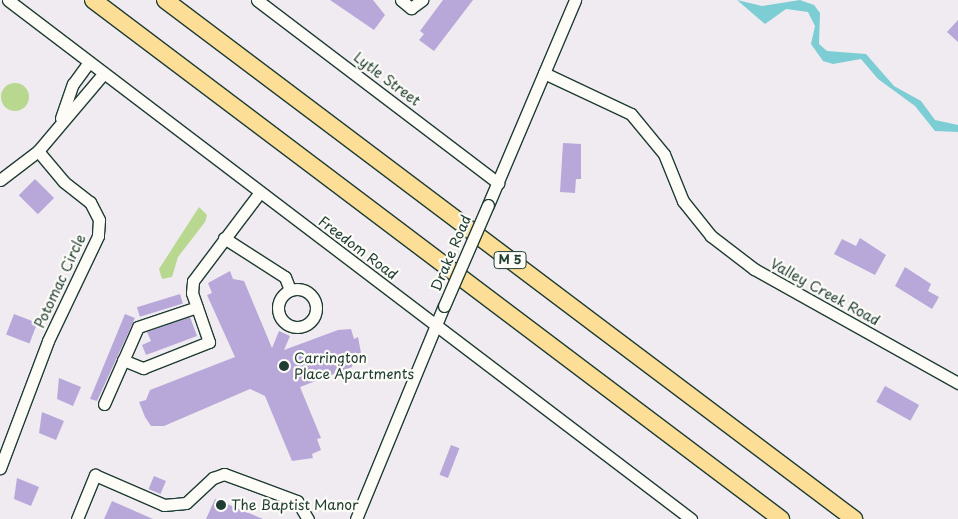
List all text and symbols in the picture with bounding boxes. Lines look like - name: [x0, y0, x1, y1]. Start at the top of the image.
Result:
- street label: Lytle Street: [350, 48, 424, 110]
- street label: Drake Road: [427, 212, 475, 294]
- street label: Freedom Road: [315, 213, 401, 283]
- street label: Potomac Circle: [31, 231, 89, 331]
- road number: M 5: [492, 250, 528, 270]
- street label: Valley Creek Road: [767, 255, 883, 329]
- place label: Carrington Place Apartments: [294, 350, 415, 382]
- marker: Carrington Place Apartments: [278, 360, 290, 372]
- place label: The Baptist Manor: [231, 497, 359, 513]
- marker: The Baptist Manor: [215, 499, 227, 511]

